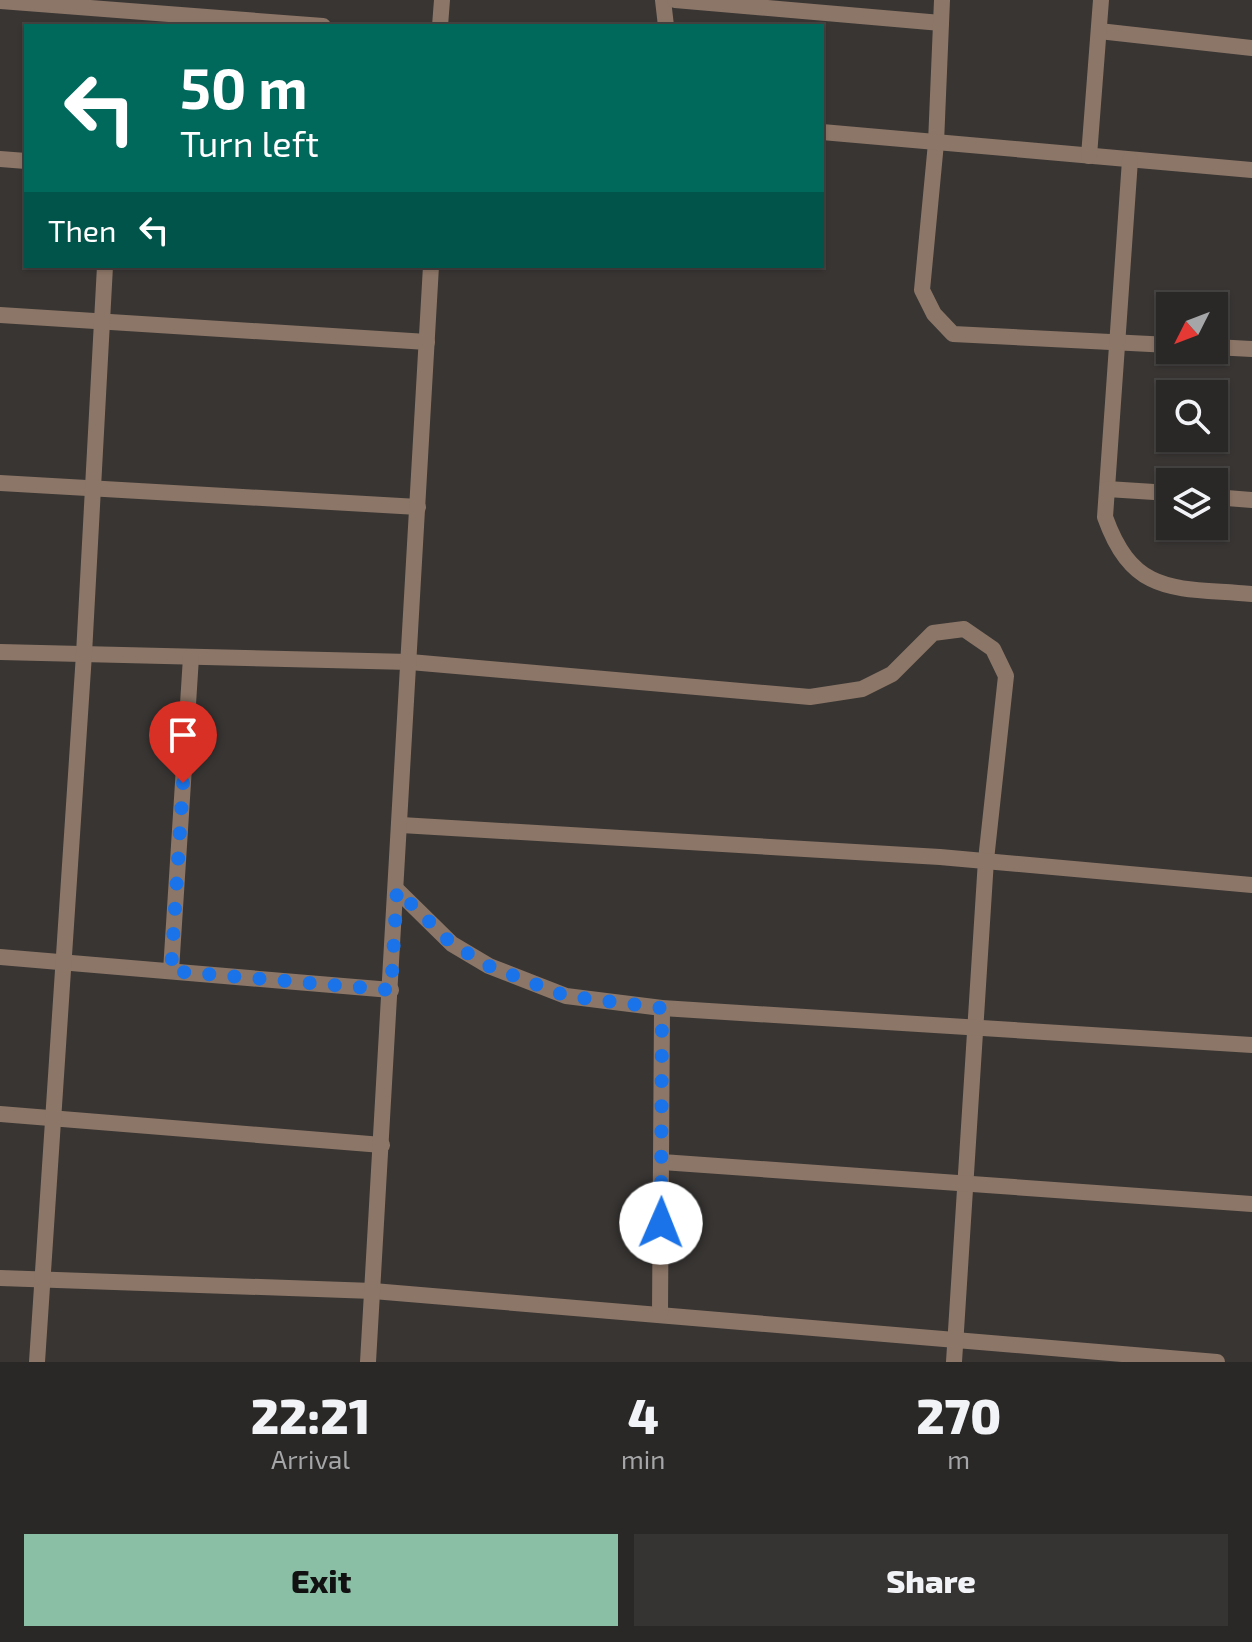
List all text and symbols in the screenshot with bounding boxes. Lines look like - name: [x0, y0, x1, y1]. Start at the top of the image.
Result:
- text: 50 m: [180, 53, 308, 120]
- icon: left: [48, 56, 152, 160]
- text: Turn left: [180, 121, 319, 164]
- icon: left: [132, 208, 176, 252]
- text: Then: [48, 212, 116, 248]
- north arrow: [1156, 292, 1228, 364]
- map controls: [1156, 292, 1228, 540]
- button: search: [1156, 380, 1228, 452]
- button: layers: [1156, 468, 1228, 540]
- pin: [149, 701, 217, 783]
- icon: arrive: [161, 713, 205, 757]
- position arrow: [619, 1181, 703, 1265]
- text: 22:21: [251, 1386, 370, 1444]
- text: 4: [628, 1386, 659, 1444]
- text: 270: [916, 1386, 1001, 1444]
- text: Arrival: [271, 1443, 350, 1474]
- text: min: [621, 1443, 665, 1474]
- text: m: [947, 1443, 970, 1474]
- button: Exit: [24, 1534, 618, 1626]
- button: Share: [634, 1534, 1228, 1626]

